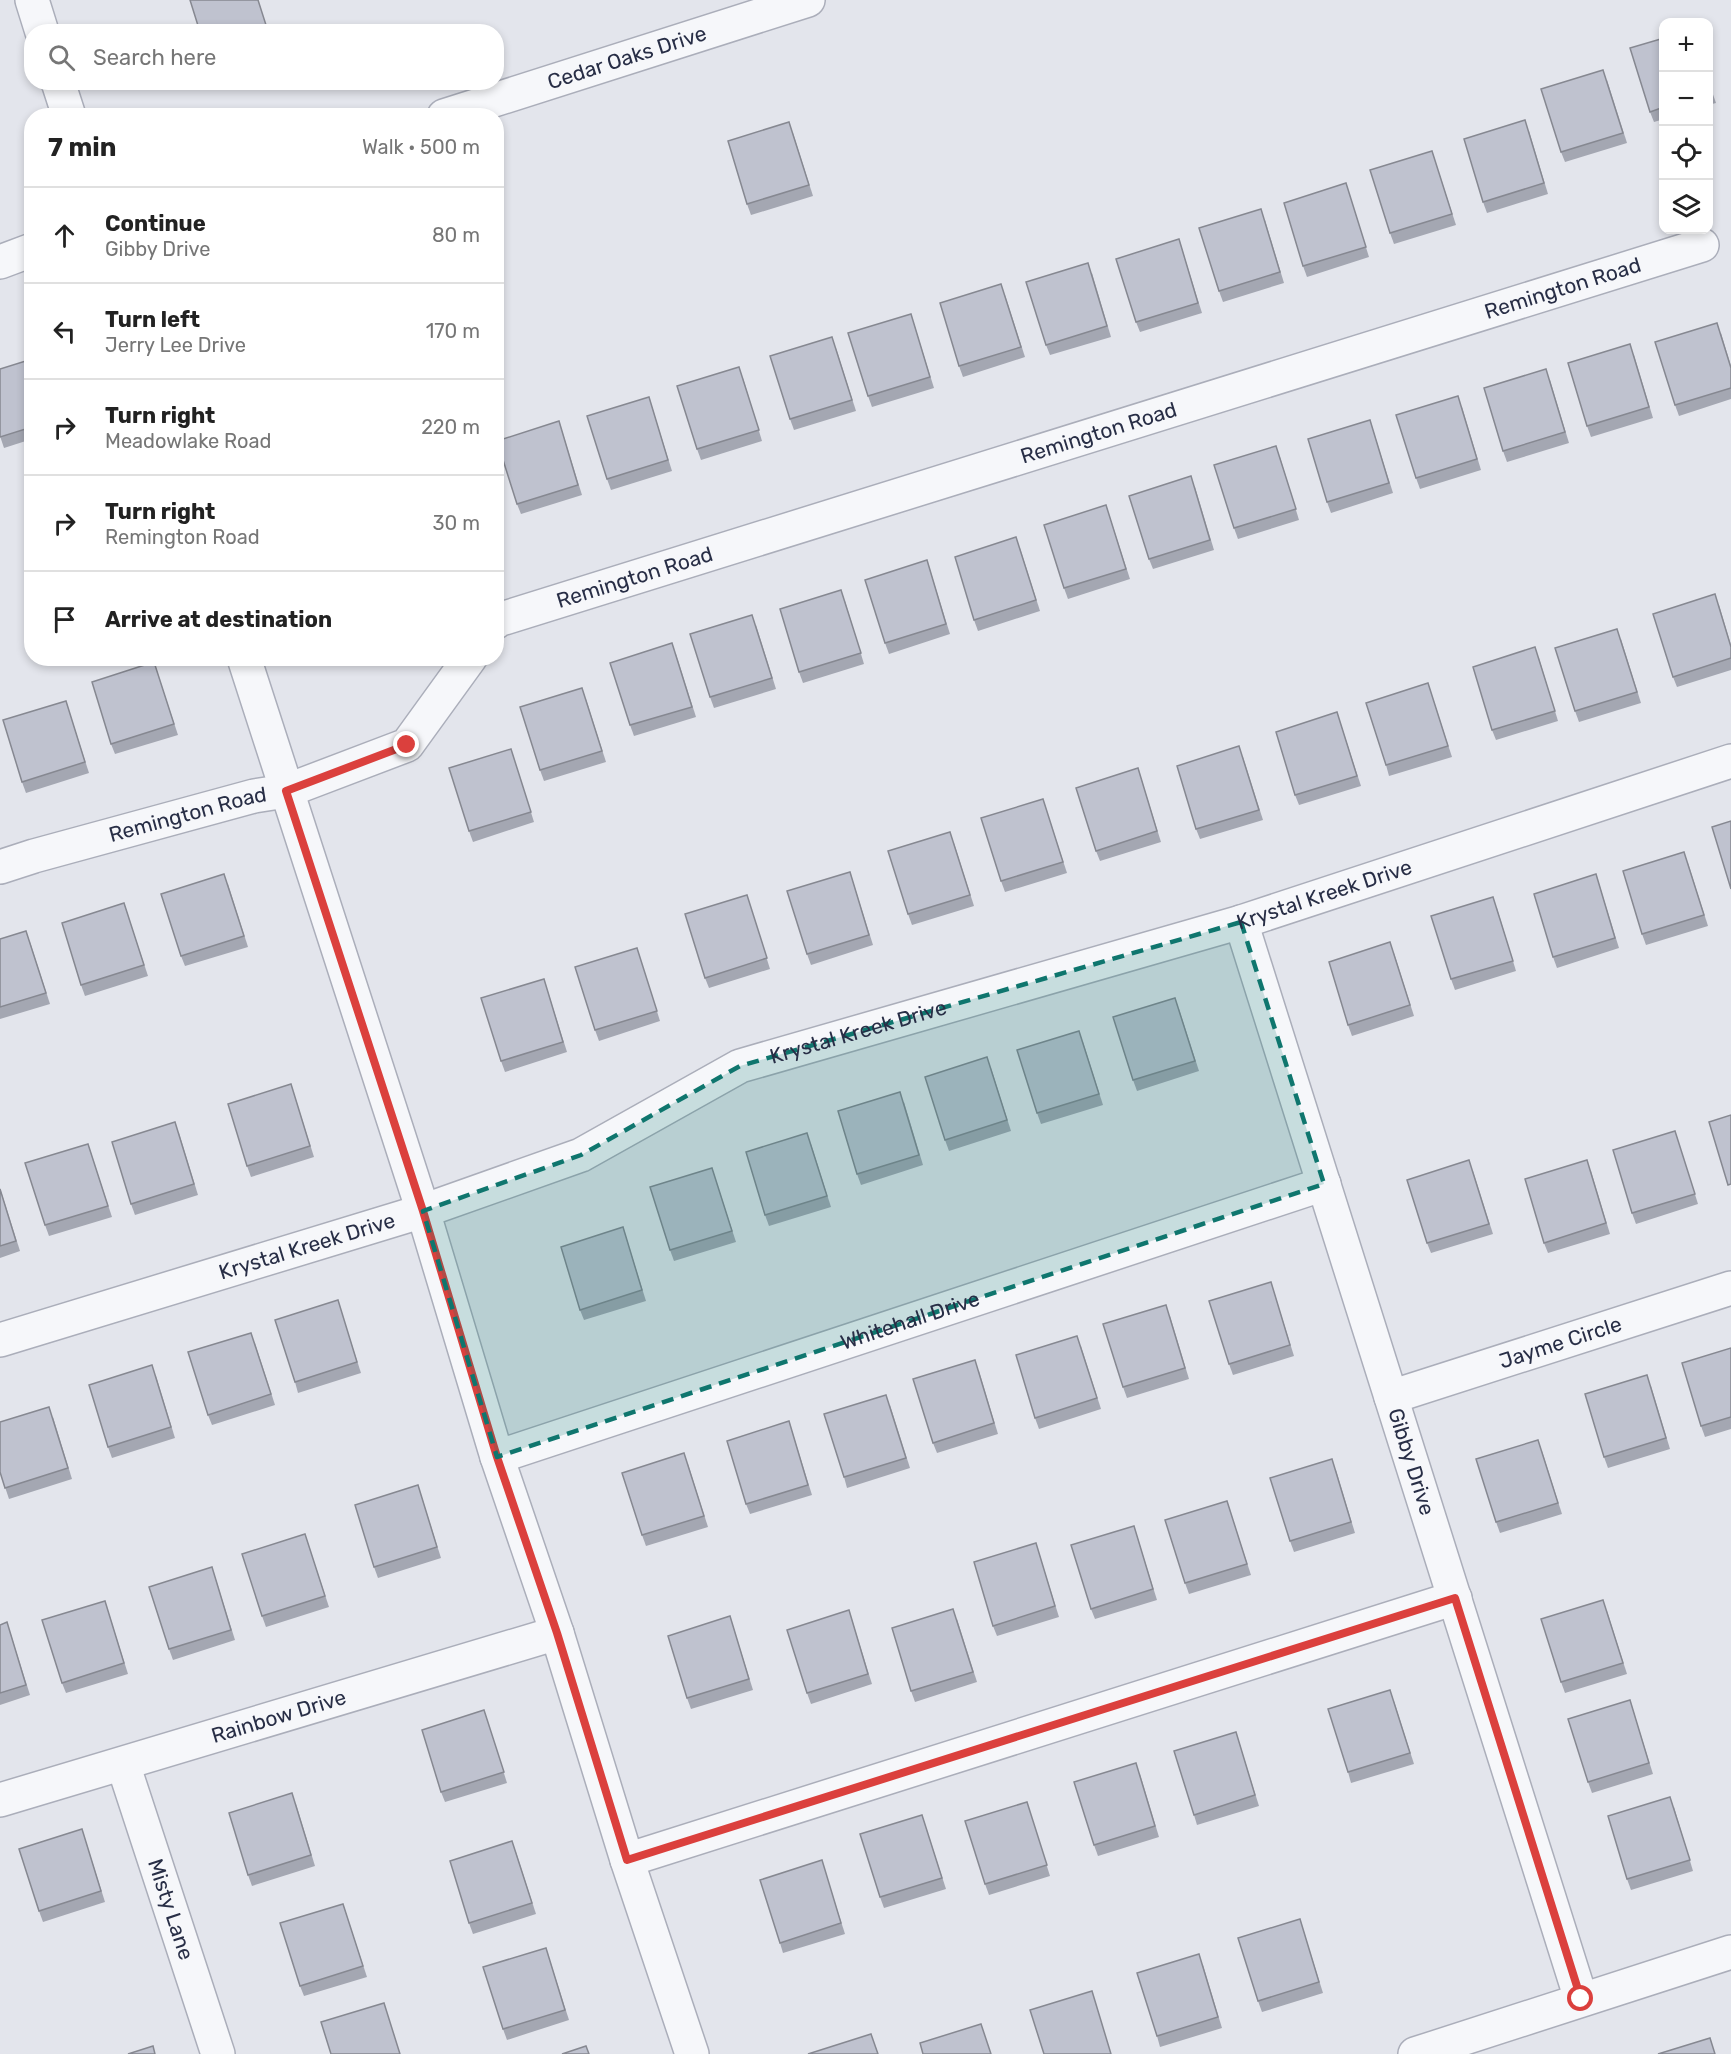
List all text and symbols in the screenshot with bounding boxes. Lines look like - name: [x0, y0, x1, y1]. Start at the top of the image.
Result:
- map controls: [1659, 18, 1713, 234]
- button: +: [1659, 18, 1713, 72]
- street label: Cedar Oaks Drive: [544, 20, 709, 94]
- search box: [24, 24, 504, 90]
- icon: search: [45, 41, 78, 74]
- text: Search here: [93, 44, 216, 71]
- button: −: [1659, 72, 1713, 126]
- button: locate: [1659, 126, 1713, 180]
- text: 7 min: [48, 132, 116, 163]
- text: Walk · 500 m: [362, 135, 480, 159]
- button: layers: [1659, 180, 1713, 234]
- text: Continue: [105, 210, 206, 237]
- icon: ahead: [48, 219, 81, 252]
- text: 80 m: [432, 223, 480, 247]
- text: Gibby Drive: [105, 237, 210, 261]
- street label: Remington Road: [1481, 252, 1644, 324]
- text: Turn left: [105, 306, 200, 333]
- icon: left: [48, 315, 81, 348]
- text: 170 m: [426, 319, 480, 343]
- text: Jerry Lee Drive: [105, 333, 246, 357]
- street label: Remington Road: [1017, 396, 1180, 469]
- text: Turn right: [105, 402, 215, 429]
- icon: right: [48, 411, 81, 444]
- text: 220 m: [421, 415, 480, 439]
- text: Meadowlake Road: [105, 429, 272, 453]
- text: Turn right: [105, 498, 215, 525]
- icon: right: [48, 507, 81, 540]
- text: 30 m: [433, 511, 480, 535]
- text: Remington Road: [105, 525, 260, 549]
- street label: Remington Road: [553, 541, 716, 613]
- icon: arrive: [48, 603, 81, 636]
- text: Arrive at destination: [105, 606, 332, 633]
- route end: [393, 731, 419, 757]
- street label: Remington Road: [106, 781, 268, 847]
- street label: Krystal Kreek Drive: [1233, 854, 1415, 935]
- street label: Krystal Kreek Drive: [767, 994, 949, 1069]
- street label: Krystal Kreek Drive: [216, 1207, 398, 1285]
- street label: Whitehall Drive: [837, 1286, 983, 1355]
- street label: Jayme Circle: [1496, 1311, 1625, 1373]
- street label: Gibby Drive: [1383, 1405, 1440, 1518]
- street label: Rainbow Drive: [208, 1684, 349, 1748]
- street label: Misty Lane: [143, 1856, 199, 1963]
- route start: [1567, 1985, 1593, 2011]

